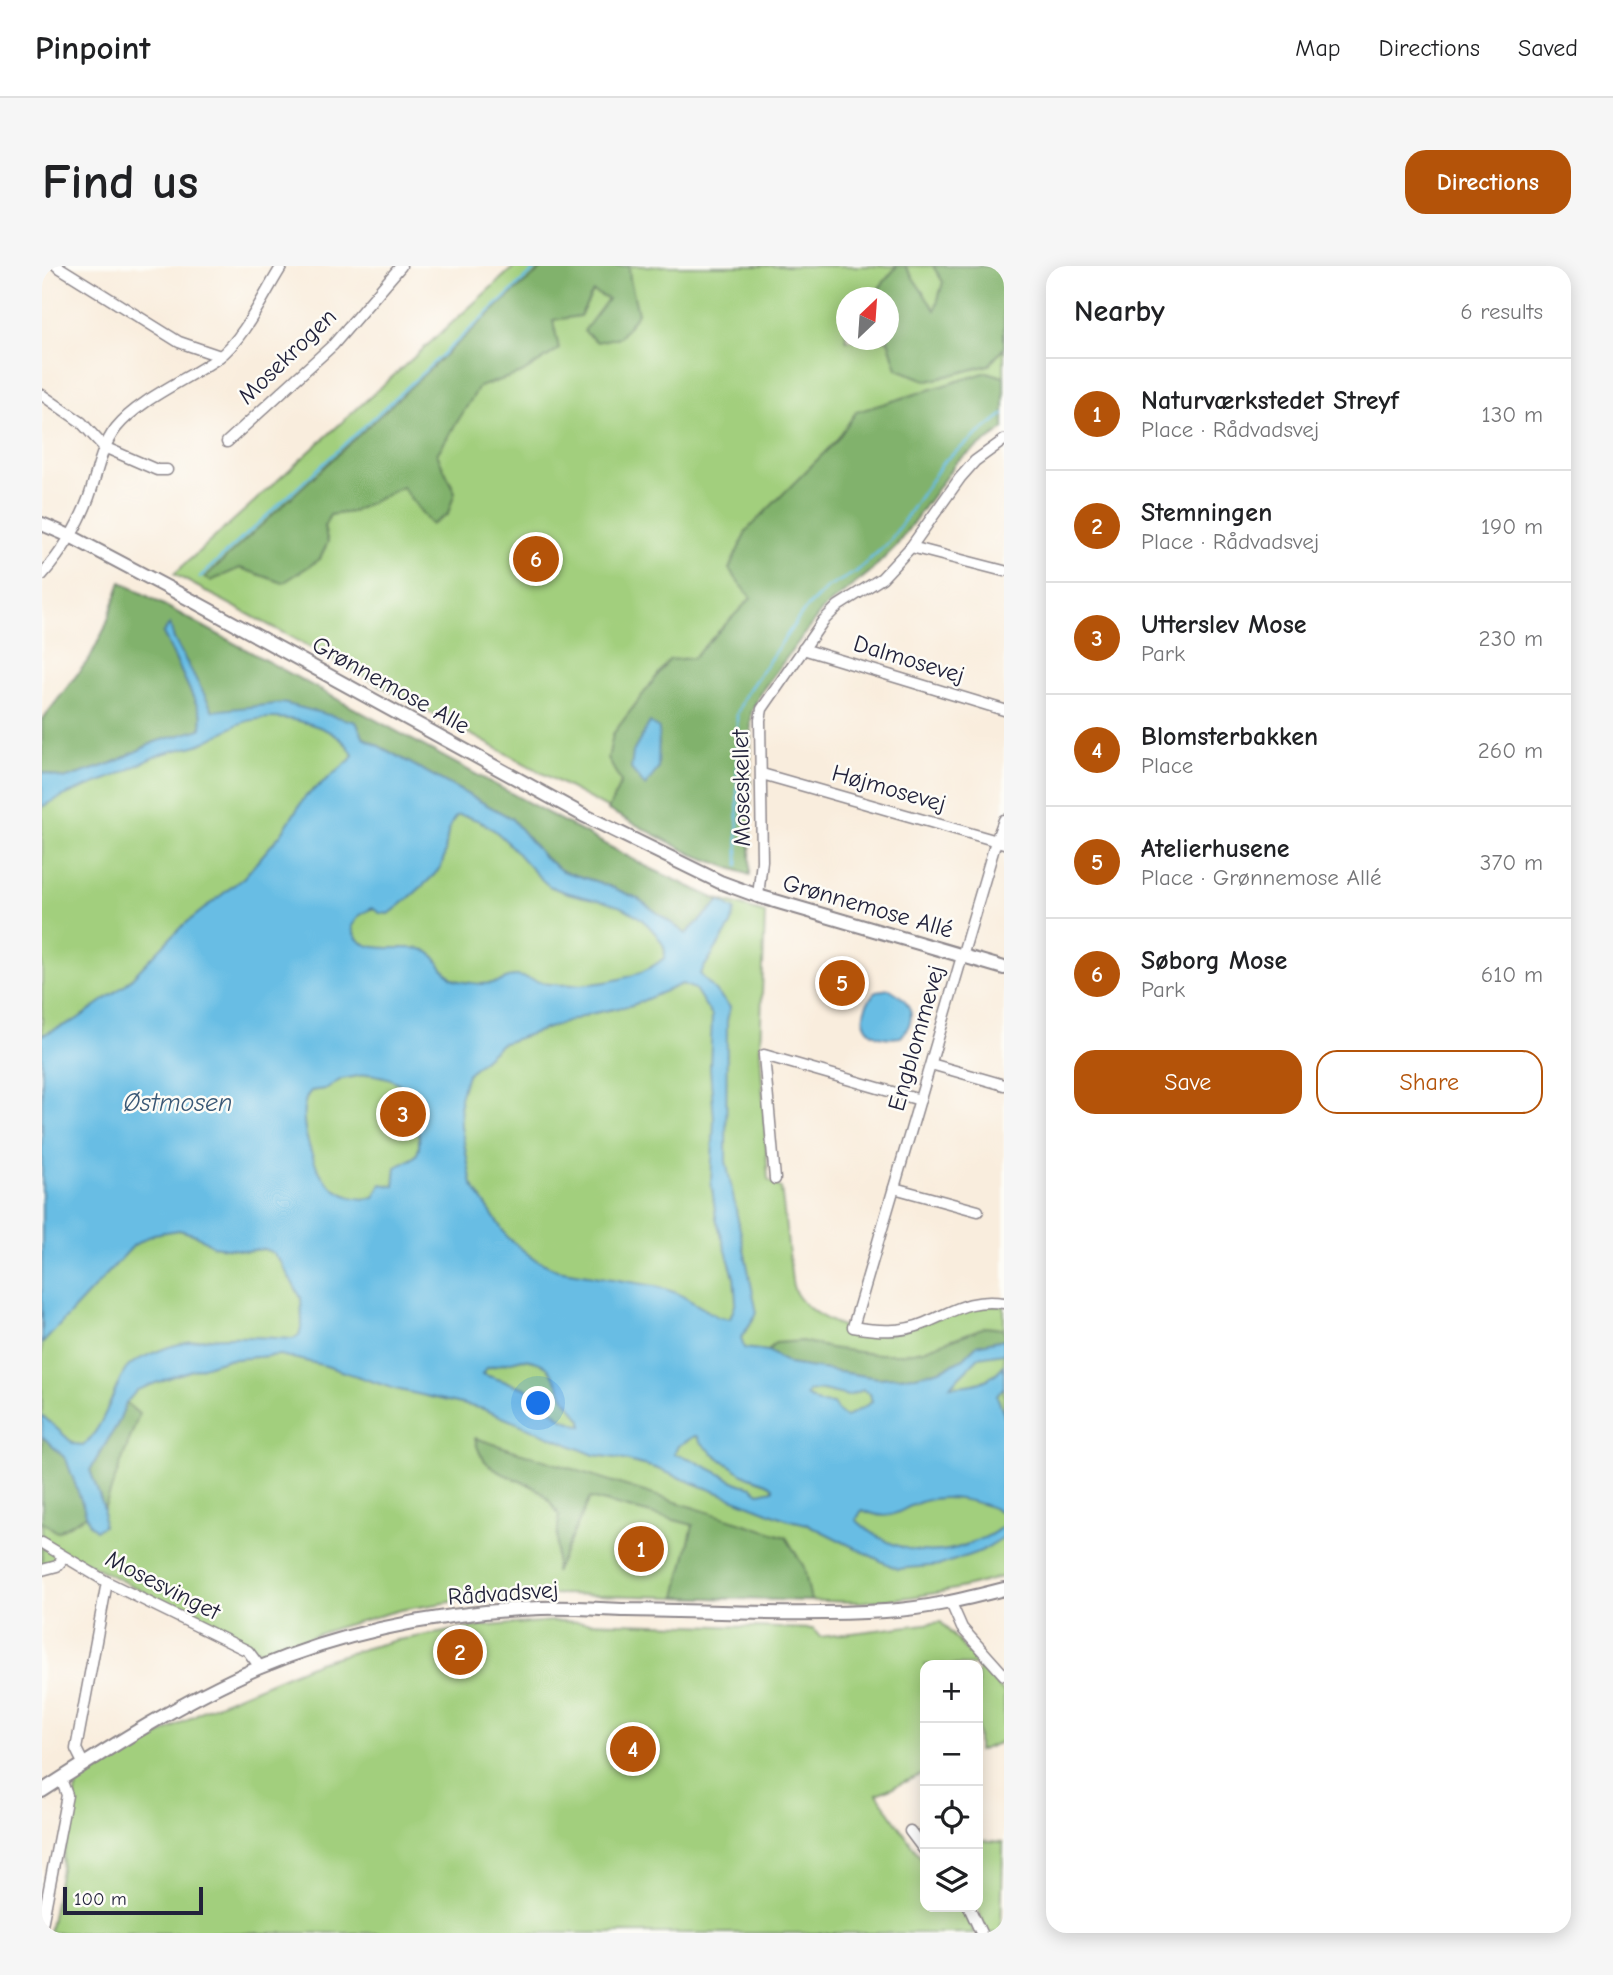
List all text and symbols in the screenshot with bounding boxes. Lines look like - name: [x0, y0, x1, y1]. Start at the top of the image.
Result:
- text: Pinpoint: [35, 29, 150, 67]
- text: Map: [1295, 34, 1341, 62]
- text: Directions: [1379, 34, 1480, 62]
- text: Saved: [1518, 34, 1578, 62]
- button: Directions: [1405, 150, 1571, 214]
- text: Find us: [42, 154, 198, 210]
- north arrow: [836, 287, 899, 350]
- text: Nearby: [1074, 294, 1165, 329]
- text: 6 results: [1460, 298, 1543, 325]
- street label: Mosekrogen: [232, 302, 342, 410]
- text: Naturværkstedet Streyf: [1141, 386, 1399, 416]
- text: 1: [1092, 401, 1102, 428]
- text: 130 m: [1482, 401, 1543, 428]
- text: Place · Rådvadsvej: [1141, 416, 1319, 443]
- text: Stemningen: [1141, 498, 1272, 528]
- text: 2: [1091, 513, 1103, 540]
- text: 190 m: [1481, 513, 1543, 540]
- text: Place · Rådvadsvej: [1141, 528, 1319, 555]
- pin: 6: [513, 533, 559, 585]
- text: Utterslev Mose: [1141, 610, 1307, 640]
- text: 3: [1091, 625, 1103, 652]
- text: 230 m: [1479, 625, 1543, 652]
- street label: Dalmosevej: [850, 629, 968, 689]
- street label: Grønnemose Alle: [307, 630, 475, 740]
- text: Park: [1141, 640, 1185, 667]
- text: Blomsterbakken: [1141, 722, 1318, 752]
- street label: Moseskellet: [726, 728, 756, 847]
- text: 4: [1092, 737, 1102, 764]
- text: 260 m: [1478, 737, 1543, 764]
- text: Place: [1141, 752, 1193, 779]
- street label: Højmosevej: [829, 758, 949, 818]
- text: Atelierhusene: [1141, 834, 1290, 864]
- text: 5: [1091, 849, 1103, 876]
- text: 370 m: [1480, 849, 1543, 876]
- text: Place · Grønnemose Allé: [1141, 864, 1382, 891]
- street label: Grønnemose Allé: [780, 868, 956, 944]
- text: Søborg Mose: [1141, 946, 1287, 976]
- pin: 5: [819, 957, 865, 1009]
- text: 6: [1091, 961, 1103, 988]
- text: 610 m: [1481, 961, 1543, 988]
- street label: Engblommevej: [882, 962, 950, 1114]
- text: Park: [1141, 976, 1185, 1003]
- button: Save: [1074, 1050, 1302, 1114]
- button: Share: [1316, 1050, 1543, 1114]
- water label: Østmosen: [123, 1088, 233, 1118]
- pin: 3: [380, 1088, 426, 1140]
- your location: [521, 1386, 555, 1420]
- pin: 1: [618, 1523, 664, 1575]
- street label: Mosesvinget: [101, 1544, 226, 1626]
- street label: Rådvadsvej: [447, 1575, 559, 1611]
- pin: 2: [437, 1626, 483, 1678]
- map controls: [920, 1660, 983, 1912]
- button: +: [920, 1660, 983, 1723]
- pin: 4: [610, 1723, 656, 1775]
- button: −: [920, 1723, 983, 1786]
- button: locate: [920, 1786, 983, 1849]
- button: layers: [920, 1849, 983, 1912]
- scale bar: [63, 1884, 203, 1916]
- text: 100 m: [74, 1888, 127, 1910]

